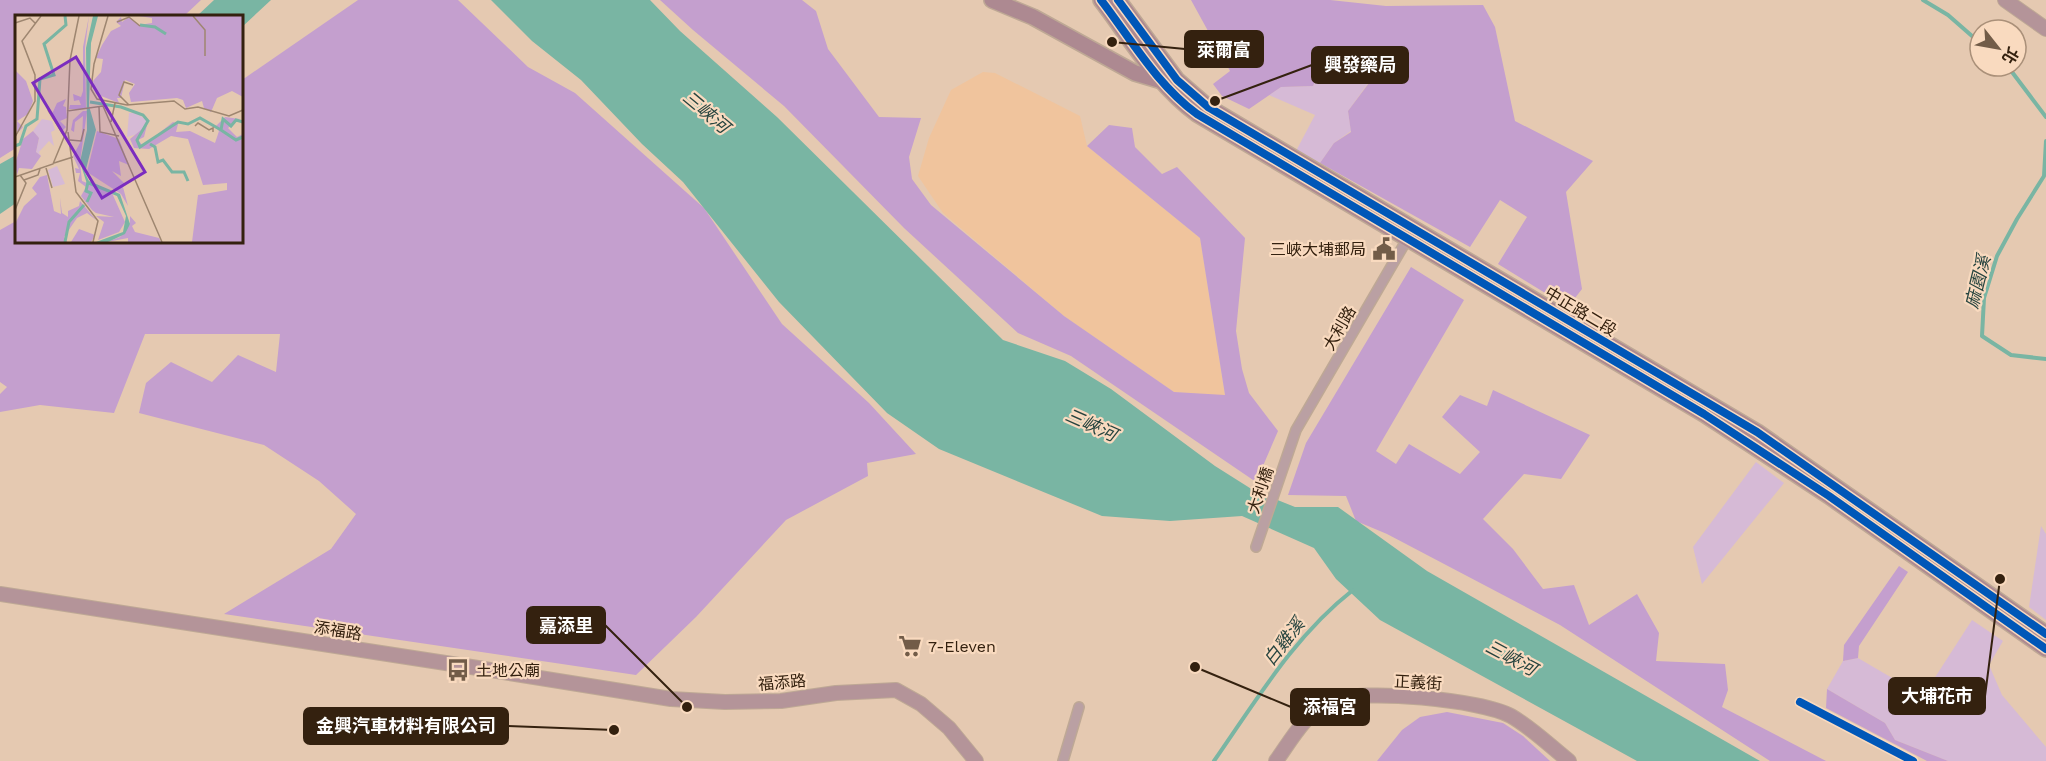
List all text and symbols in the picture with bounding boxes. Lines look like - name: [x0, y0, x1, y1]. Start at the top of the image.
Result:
- inset map: [15, 15, 243, 243]
- north arrow: [1968, 18, 2028, 78]
- callout: 萊爾富: [1185, 31, 1263, 67]
- text: 萊爾富: [1197, 39, 1251, 60]
- text: 北: [1998, 44, 2023, 67]
- callout: 興發藥局: [1312, 47, 1408, 83]
- text: 興發藥局: [1324, 54, 1396, 75]
- water label: 三峽河: [679, 86, 736, 139]
- public building icon: 三峽大埔郵局: [1371, 236, 1397, 262]
- place label: 三峽大埔郵局: [1270, 240, 1366, 259]
- water label: 麻園溪: [1961, 250, 1995, 311]
- street label: 中正路二段: [1542, 283, 1620, 340]
- street label: 大利路: [1319, 303, 1360, 354]
- water label: 三峽河: [1062, 404, 1123, 446]
- street label: 大利橋: [1244, 464, 1277, 516]
- callout: 嘉添里: [527, 607, 605, 643]
- water label: 白雞溪: [1259, 612, 1310, 669]
- text: 嘉添里: [539, 615, 593, 636]
- street label: 添福路: [313, 617, 363, 644]
- supermarket icon: 7-Eleven: [897, 633, 923, 659]
- water label: 三峽河: [1482, 636, 1543, 681]
- place label: 7-Eleven: [928, 637, 996, 656]
- bus stop icon: 土地公廟: [445, 657, 471, 683]
- place label: 土地公廟: [476, 661, 540, 680]
- street label: 福添路: [757, 671, 807, 694]
- street label: 正義街: [1394, 672, 1442, 693]
- callout: 大埔花市: [1889, 678, 1985, 714]
- text: 大埔花市: [1901, 685, 1973, 706]
- callout: 添福宮: [1291, 689, 1369, 725]
- text: 添福宮: [1303, 696, 1357, 717]
- callout: 金興汽車材料有限公司: [304, 708, 508, 744]
- text: 金興汽車材料有限公司: [316, 715, 496, 736]

